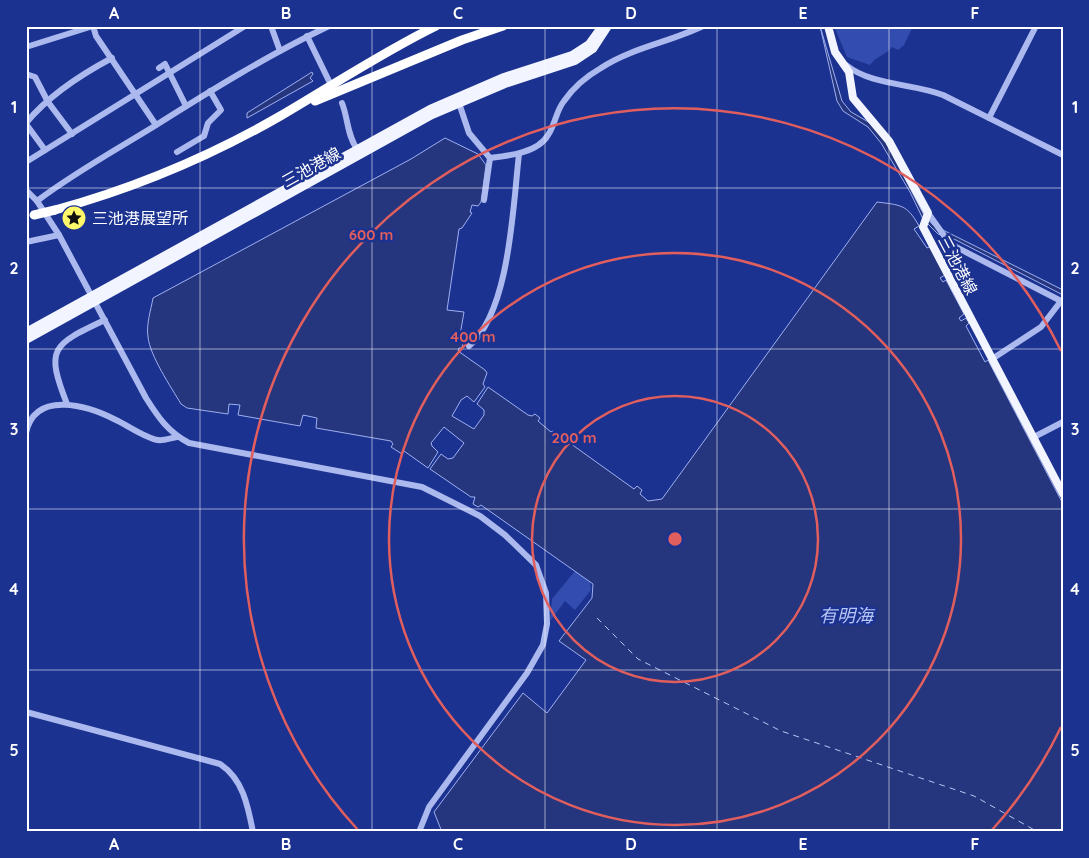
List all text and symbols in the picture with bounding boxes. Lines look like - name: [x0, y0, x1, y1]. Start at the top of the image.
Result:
- text: A: [109, 3, 120, 23]
- text: B: [281, 3, 291, 23]
- text: C: [453, 3, 463, 23]
- text: D: [625, 3, 637, 23]
- text: E: [798, 3, 808, 23]
- text: F: [971, 3, 980, 23]
- text: 1: [11, 97, 17, 117]
- text: 1: [1072, 97, 1078, 117]
- street label: 三池港線: [278, 143, 344, 191]
- place icon: 三池港展望所: [61, 205, 87, 231]
- place label: 三池港展望所: [92, 208, 188, 228]
- text: 600 m: [349, 225, 393, 244]
- street label: 三池港線: [934, 232, 982, 298]
- text: 2: [9, 258, 19, 278]
- text: 2: [1070, 258, 1080, 278]
- text: 400 m: [450, 327, 496, 346]
- text: 3: [10, 419, 18, 439]
- text: 3: [1071, 419, 1079, 439]
- text: 200 m: [552, 428, 597, 447]
- centre of rings: [666, 530, 684, 548]
- text: 4: [9, 579, 19, 599]
- text: 4: [1070, 579, 1080, 599]
- water label: 有明海: [819, 604, 876, 627]
- text: 5: [9, 740, 19, 760]
- text: 5: [1070, 740, 1080, 760]
- text: A: [109, 834, 120, 854]
- text: B: [281, 834, 291, 854]
- text: C: [453, 834, 463, 854]
- text: D: [625, 834, 637, 854]
- text: E: [798, 834, 808, 854]
- text: F: [971, 834, 980, 854]

